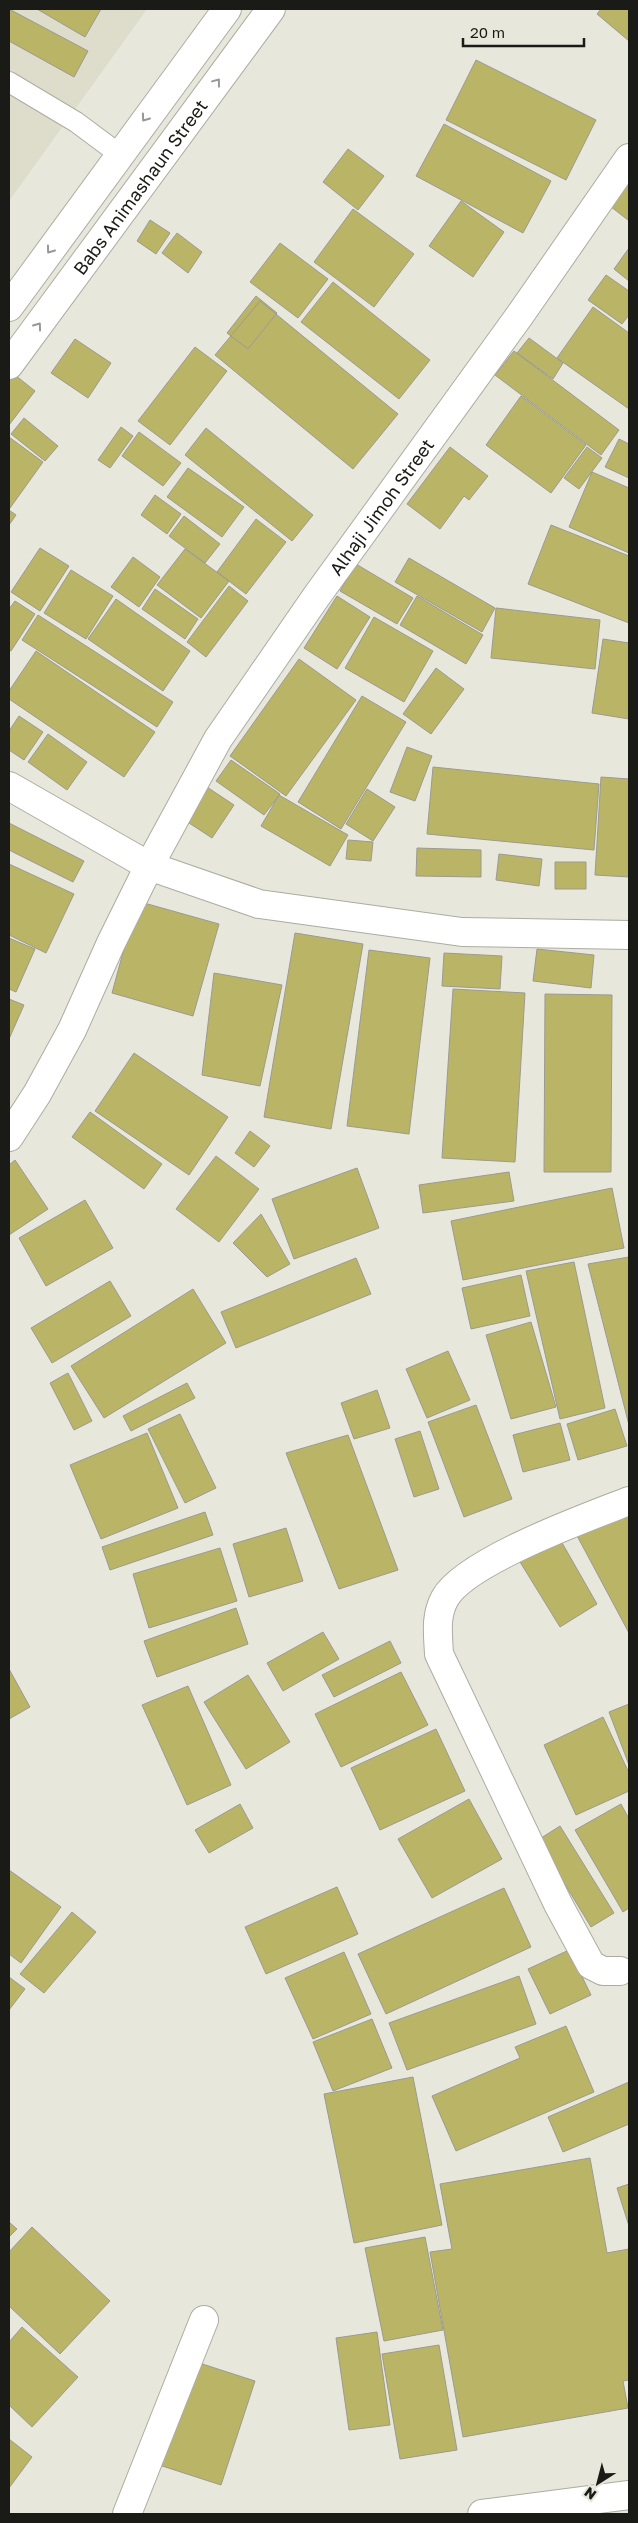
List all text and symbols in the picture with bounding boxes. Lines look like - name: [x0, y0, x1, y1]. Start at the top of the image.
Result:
- scale bar: [463, 15, 584, 47]
- text: 20 m: [470, 23, 505, 41]
- one-way arrow: [211, 79, 219, 88]
- street label: Babs Animashaun Street: [68, 95, 212, 279]
- one-way arrow: [143, 112, 151, 121]
- one-way arrow: [47, 244, 56, 253]
- one-way arrow: [32, 323, 40, 332]
- street label: Alhaji Jimoh Street: [325, 434, 438, 579]
- north arrow: [573, 2458, 623, 2508]
- text: N: [581, 2484, 599, 2504]

